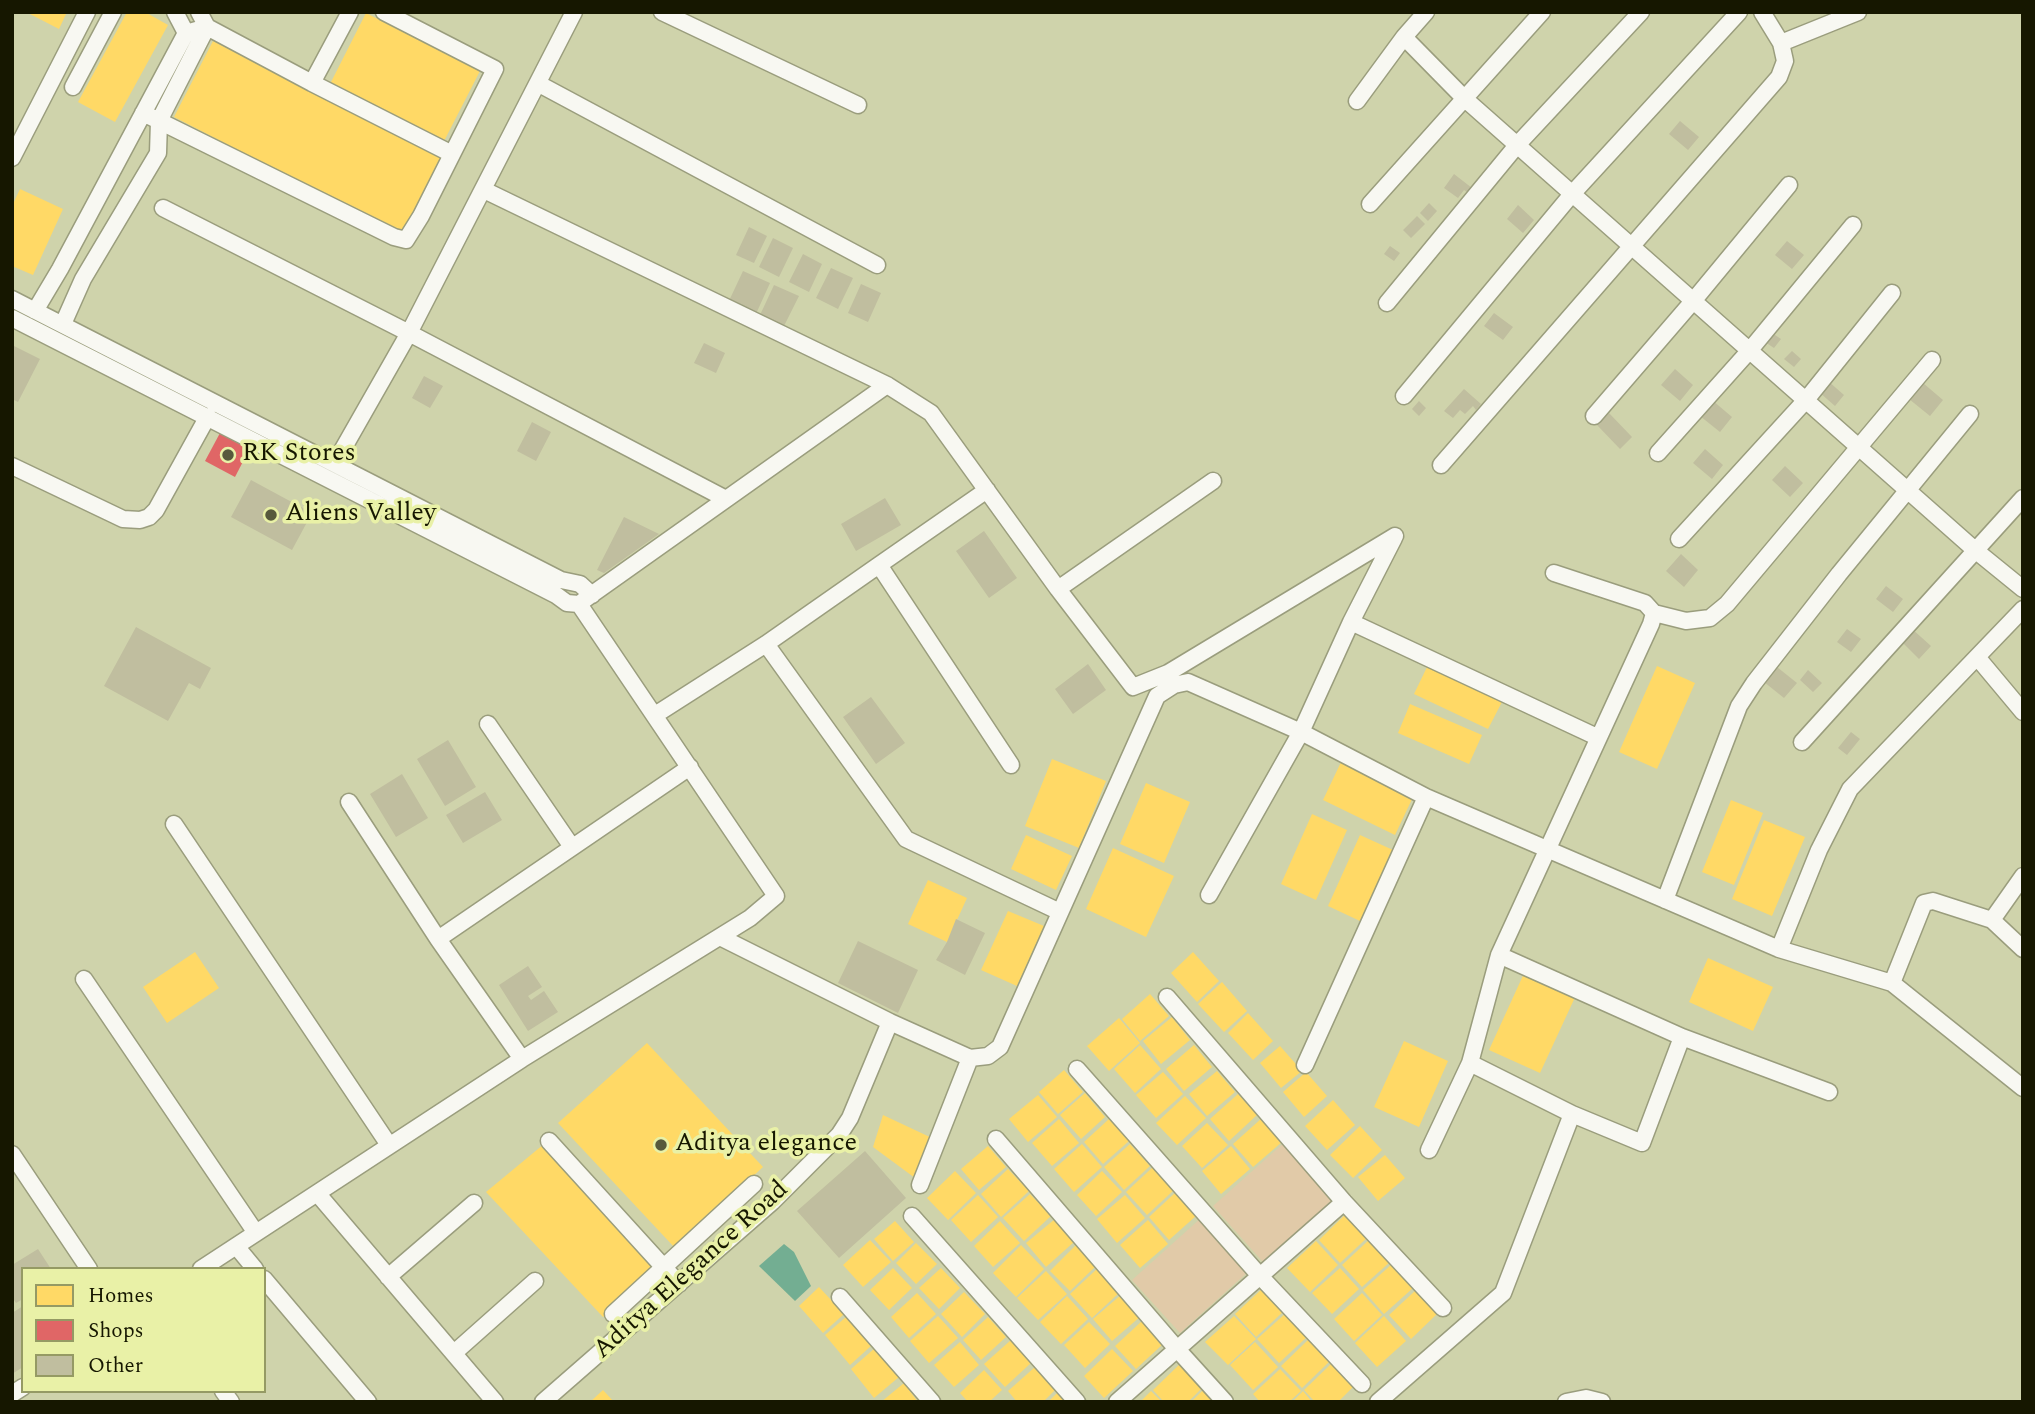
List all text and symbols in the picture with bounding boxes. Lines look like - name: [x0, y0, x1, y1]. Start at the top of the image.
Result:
- place label: RK Stores: [242, 439, 356, 471]
- marker: RK Stores: [220, 447, 236, 463]
- place label: Aliens Valley: [285, 499, 436, 531]
- marker: Aliens Valley: [263, 507, 279, 523]
- place label: Aditya elegance: [675, 1129, 857, 1161]
- marker: Aditya elegance: [653, 1137, 669, 1153]
- street label: Aditya Elegance Road: [588, 1175, 796, 1367]
- legend: [21, 1267, 266, 1393]
- text: Homes: [88, 1280, 154, 1312]
- text: Shops: [88, 1315, 144, 1347]
- text: Other: [88, 1350, 143, 1382]

